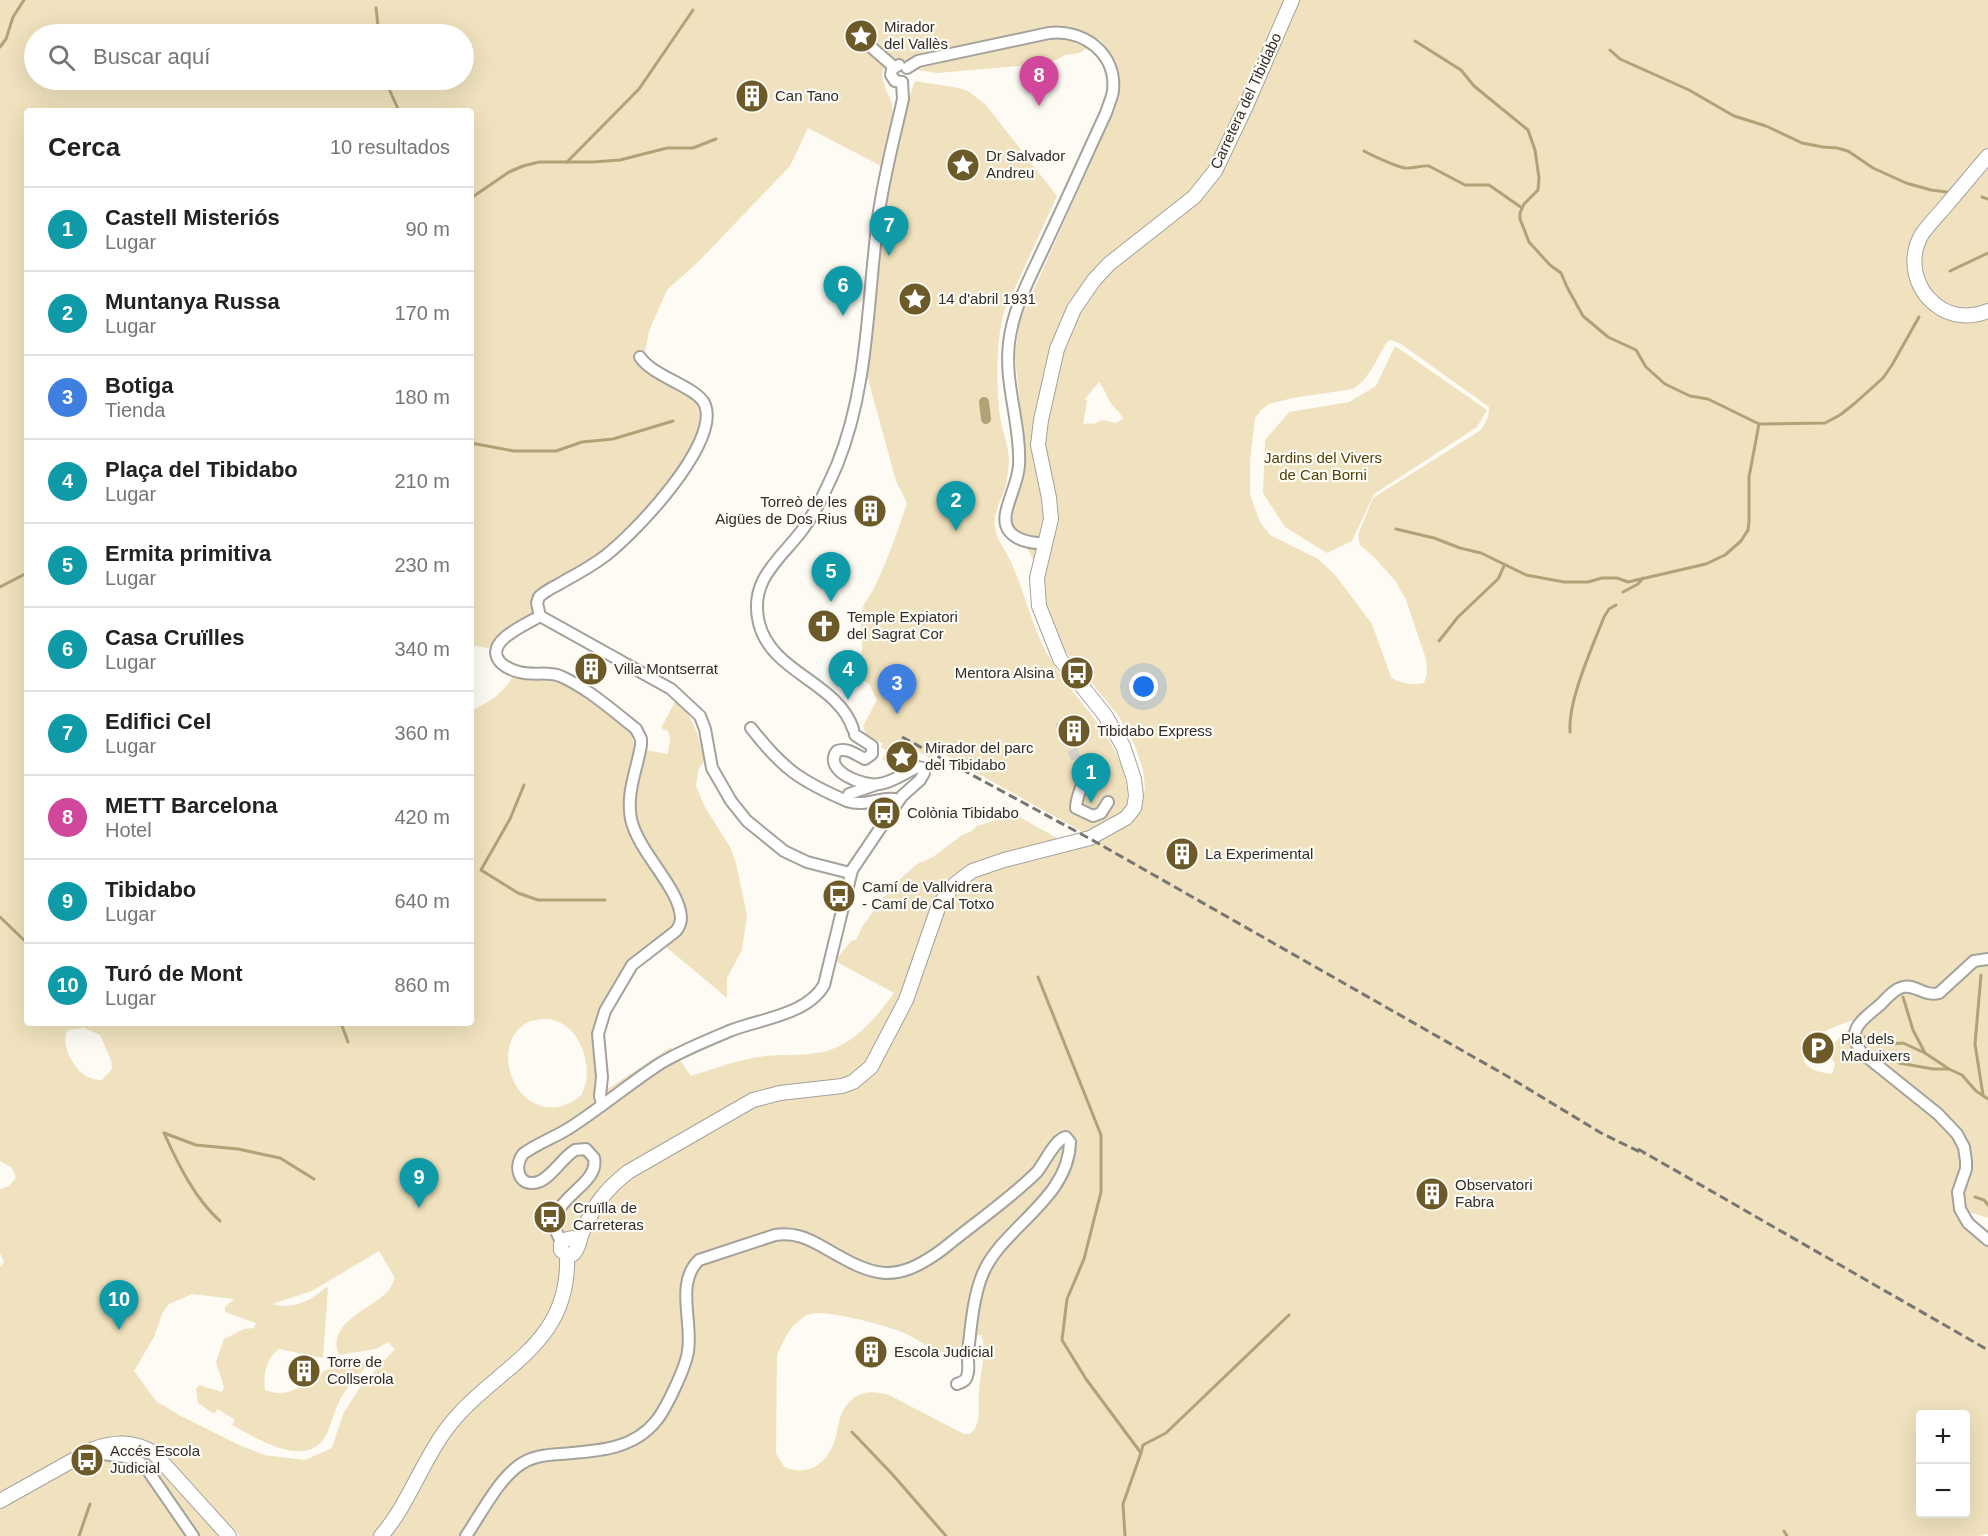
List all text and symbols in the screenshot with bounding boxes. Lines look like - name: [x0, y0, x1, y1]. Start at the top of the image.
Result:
- place icon: Mirador del Vallès: [843, 18, 879, 54]
- place label: Mirador del Vallès: [884, 18, 948, 52]
- search box: [24, 24, 474, 90]
- street label: Carretera del Tibidabo: [1206, 30, 1285, 172]
- icon: search: [45, 41, 78, 74]
- text: Buscar aquí: [93, 44, 210, 69]
- pin: 8: [1020, 57, 1058, 106]
- building icon: Can Tano: [734, 78, 770, 114]
- place label: Can Tano: [775, 87, 839, 104]
- text: Cerca: [48, 132, 120, 162]
- text: 10 resultados: [330, 136, 450, 158]
- place icon: Dr Salvador Andreu: [945, 147, 981, 183]
- place label: Dr Salvador Andreu: [986, 147, 1065, 181]
- text: Castell Misteriós: [105, 205, 280, 230]
- pin: 7: [870, 206, 908, 256]
- text: 1: [62, 218, 73, 240]
- text: 90 m: [406, 218, 450, 240]
- text: Lugar: [105, 231, 156, 253]
- pin: 6: [824, 266, 862, 316]
- place icon: 14 d'abril 1931: [897, 281, 933, 317]
- text: Muntanya Russa: [105, 289, 280, 314]
- place label: 14 d'abril 1931: [938, 290, 1036, 307]
- text: 2: [62, 302, 73, 324]
- text: 170 m: [394, 302, 450, 324]
- text: Lugar: [105, 315, 156, 337]
- text: Botiga: [105, 373, 173, 398]
- text: 3: [62, 386, 73, 408]
- text: 180 m: [394, 386, 450, 408]
- text: Tienda: [105, 399, 165, 421]
- park label: Jardins del Vivers de Can Borni: [1264, 449, 1382, 483]
- text: Plaça del Tibidabo: [105, 457, 298, 482]
- text: 4: [62, 470, 73, 492]
- text: 210 m: [394, 470, 450, 492]
- pin: 2: [936, 482, 976, 531]
- text: Lugar: [105, 483, 156, 505]
- place label: Torreò de les Aigües de Dos Rius: [715, 493, 847, 527]
- building icon: Torreò de les Aigües de Dos Rius: [852, 493, 888, 529]
- text: Ermita primitiva: [105, 541, 271, 566]
- pin: 5: [812, 552, 850, 602]
- text: 5: [62, 554, 73, 576]
- text: 230 m: [394, 554, 450, 576]
- text: Lugar: [105, 567, 156, 589]
- church icon: Temple Expiatori del Sagrat Cor: [806, 608, 842, 644]
- place label: Temple Expiatori del Sagrat Cor: [847, 608, 958, 642]
- text: Casa Cruïlles: [105, 625, 244, 650]
- text: 6: [62, 638, 73, 660]
- text: 340 m: [394, 638, 450, 660]
- pin: 4: [828, 650, 868, 700]
- text: Lugar: [105, 651, 156, 673]
- building icon: Villa Montserrat: [573, 651, 609, 687]
- bus stop icon: Mentora Alsina: [1059, 655, 1095, 691]
- place label: Villa Montserrat: [614, 660, 719, 677]
- pin: 3: [878, 664, 916, 714]
- place label: Mentora Alsina: [955, 664, 1055, 681]
- your location: [1129, 672, 1158, 701]
- text: Edifici Cel: [105, 709, 211, 734]
- building icon: Tibidabo Express: [1056, 713, 1092, 749]
- text: 7: [62, 722, 73, 744]
- text: 360 m: [394, 722, 450, 744]
- place label: Tibidabo Express: [1097, 722, 1212, 739]
- text: Lugar: [105, 735, 156, 757]
- place icon: Mirador del parc del Tibidabo: [884, 739, 920, 775]
- place label: Mirador del parc del Tibidabo: [925, 739, 1034, 773]
- pin: 1: [1072, 754, 1110, 803]
- text: METT Barcelona: [105, 793, 277, 818]
- bus stop icon: Colònia Tibidabo: [866, 795, 902, 831]
- place label: Colònia Tibidabo: [907, 804, 1019, 821]
- text: 8: [62, 806, 73, 828]
- text: 420 m: [394, 806, 450, 828]
- text: Hotel: [105, 819, 152, 841]
- building icon: La Experimental: [1164, 836, 1200, 872]
- place label: La Experimental: [1205, 845, 1313, 862]
- text: Tibidabo: [105, 877, 196, 902]
- bus stop icon: Camí de Vallvidrera - Camí de Cal Totxo: [821, 878, 857, 914]
- place label: Camí de Vallvidrera - Camí de Cal Totxo: [862, 878, 994, 912]
- text: 9: [62, 890, 73, 912]
- text: 640 m: [394, 890, 450, 912]
- text: Lugar: [105, 903, 156, 925]
- text: Turó de Mont: [105, 961, 243, 986]
- text: 10: [56, 974, 79, 996]
- text: 860 m: [394, 974, 450, 996]
- text: Lugar: [105, 987, 156, 1009]
- parking icon: Pla dels Maduixers: [1800, 1030, 1836, 1066]
- place label: Pla dels Maduixers: [1841, 1030, 1910, 1064]
- pin: 9: [400, 1158, 438, 1208]
- building icon: Observatori Fabra: [1414, 1176, 1450, 1212]
- place label: Observatori Fabra: [1455, 1176, 1533, 1210]
- bus stop icon: Cruïlla de Carreteras: [532, 1199, 568, 1235]
- place label: Cruïlla de Carreteras: [573, 1199, 644, 1233]
- pin: 10: [100, 1280, 138, 1330]
- building icon: Escola Judicial: [853, 1334, 889, 1370]
- place label: Escola Judicial: [894, 1343, 993, 1360]
- building icon: Torre de Collserola: [286, 1353, 322, 1389]
- place label: Torre de Collserola: [327, 1353, 394, 1387]
- map controls: [1916, 1410, 1970, 1518]
- button: +: [1916, 1410, 1970, 1464]
- bus stop icon: Accés Escola Judicial: [69, 1442, 105, 1478]
- place label: Accés Escola Judicial: [110, 1442, 201, 1476]
- button: −: [1916, 1464, 1970, 1518]

